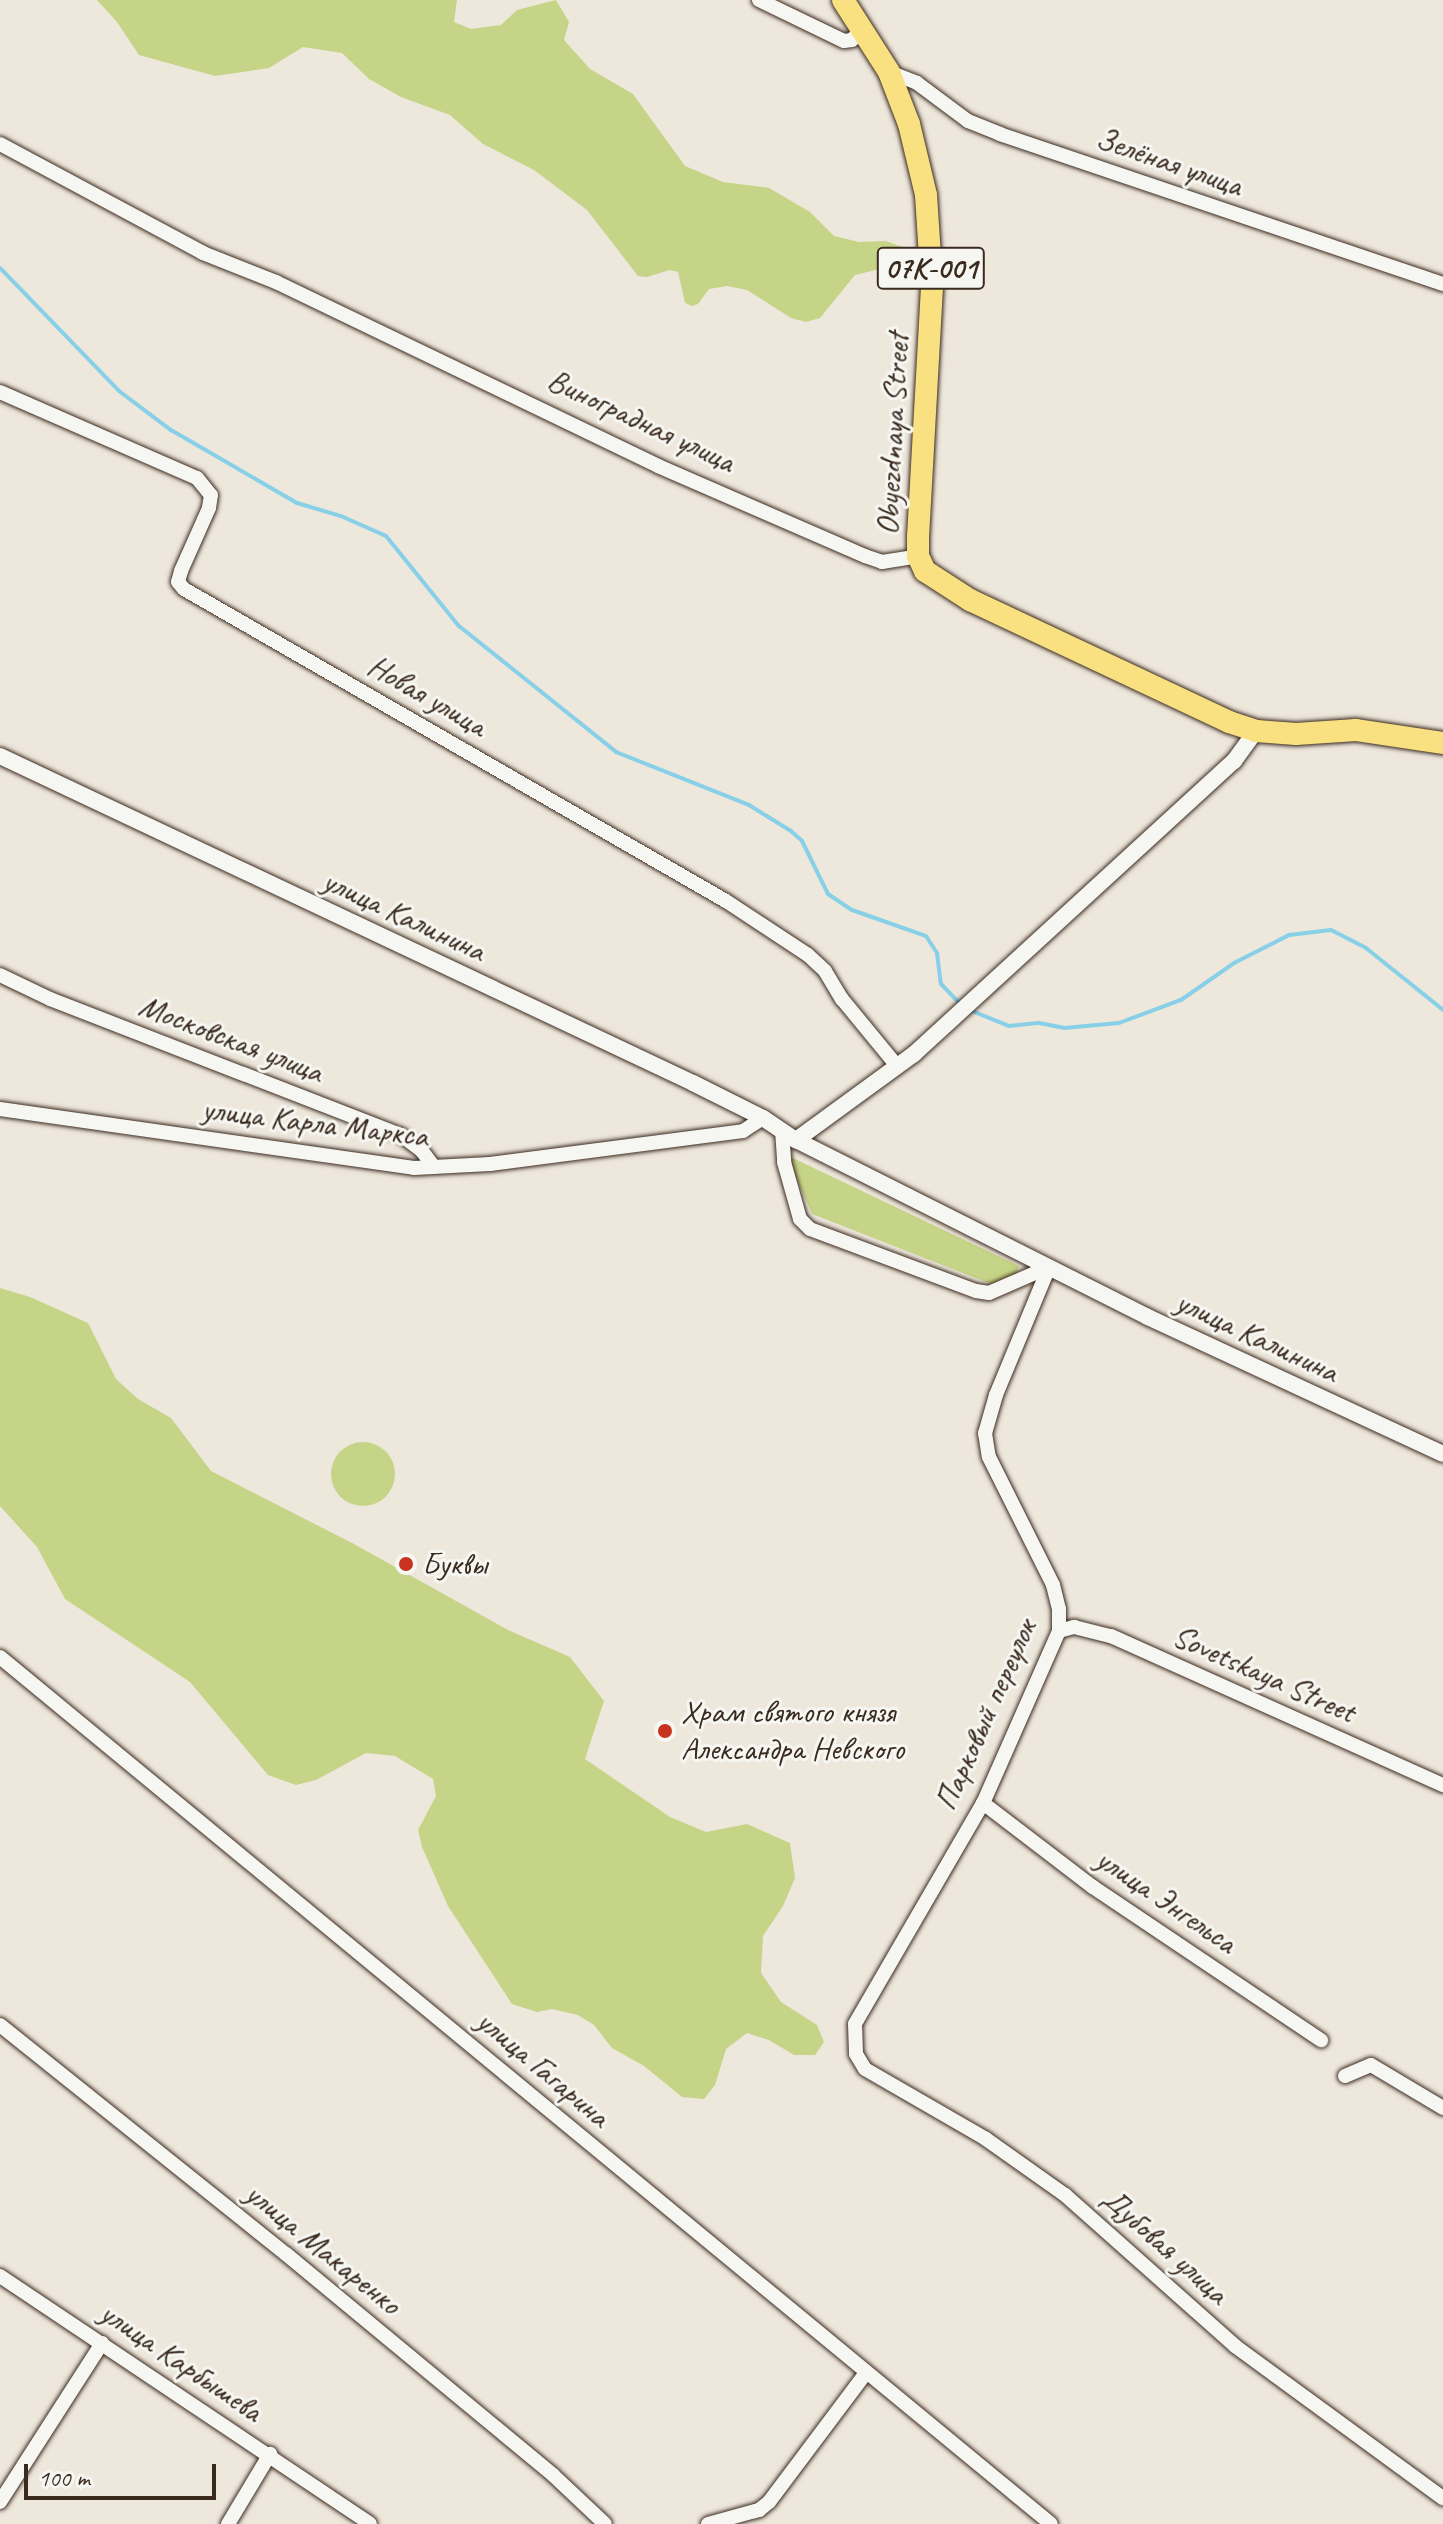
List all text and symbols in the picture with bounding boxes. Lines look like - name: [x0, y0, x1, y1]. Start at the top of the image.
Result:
- street label: Зелёная улица: [1089, 119, 1249, 205]
- road number: 07К-001: [875, 242, 987, 294]
- street label: Obyezdnaya Street: [869, 332, 917, 536]
- street label: Виноградная улица: [540, 360, 742, 482]
- street label: Новая улица: [360, 646, 494, 746]
- street label: улица Калинина: [316, 861, 492, 971]
- street label: Московская улица: [133, 986, 329, 1092]
- street label: улица Карла Маркса: [201, 1090, 429, 1156]
- street label: улица Калинина: [1169, 1282, 1345, 1392]
- place label: Буквы: [422, 1545, 487, 1583]
- marker: Буквы: [397, 1555, 415, 1573]
- street label: Парковый переулок: [927, 1614, 1045, 1816]
- street label: Sovetskaya Street: [1167, 1617, 1361, 1731]
- place label: Храм святого князя Александра Невского: [681, 1694, 904, 1769]
- marker: Храм святого князя Александра Невского: [656, 1722, 674, 1740]
- street label: улица Энгельса: [1088, 1840, 1244, 1962]
- street label: улица Гагарина: [468, 2002, 618, 2136]
- street label: улица Макаренко: [237, 2174, 409, 2324]
- street label: Дубовая улица: [1093, 2179, 1237, 2313]
- street label: улица Карбышева: [93, 2294, 269, 2430]
- scale bar: [28, 2448, 220, 2498]
- text: 100 m: [38, 2463, 90, 2493]

